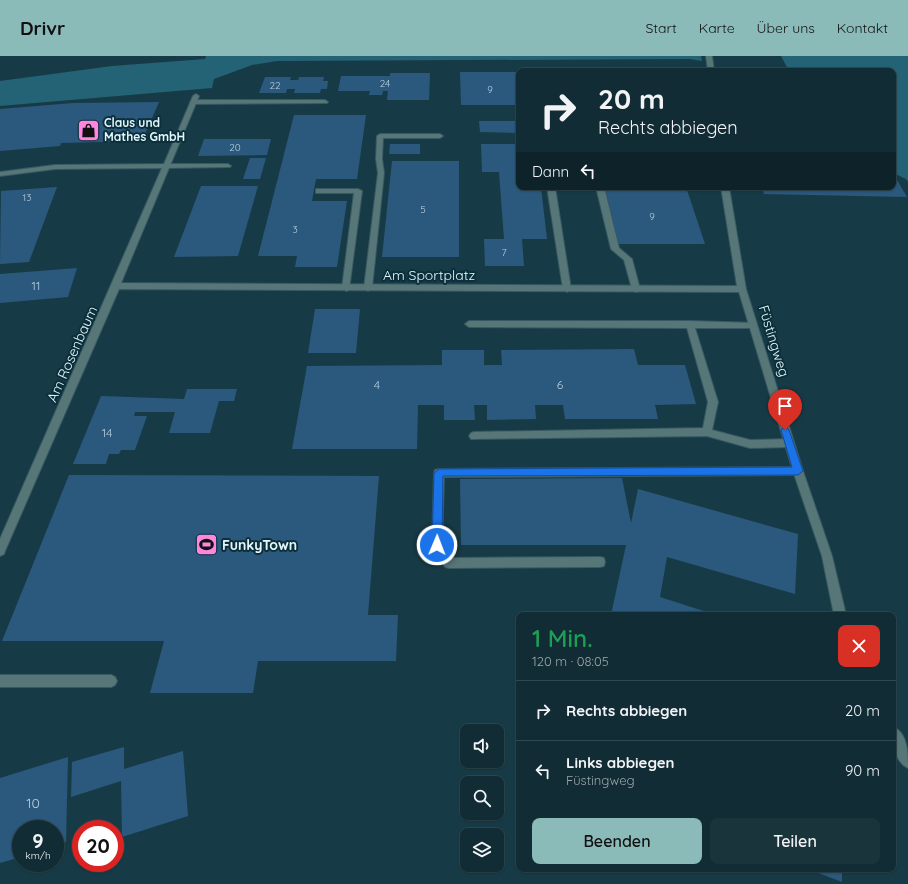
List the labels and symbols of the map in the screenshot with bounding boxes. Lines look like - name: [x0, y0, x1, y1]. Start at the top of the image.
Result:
- house number: 24: [380, 77, 390, 90]
- house number: 22: [269, 79, 281, 92]
- house number: 9: [487, 83, 493, 96]
- place label: Claus und Mathes GmbH: [104, 115, 185, 144]
- shop icon: Claus und Mathes GmbH: [75, 117, 101, 143]
- house number: 20: [229, 141, 241, 154]
- house number: 13: [23, 191, 31, 204]
- house number: 5: [420, 203, 426, 216]
- house number: 9: [649, 210, 655, 223]
- house number: 3: [292, 223, 298, 236]
- house number: 7: [501, 246, 507, 259]
- street label: Am Sportplatz: [383, 266, 475, 284]
- house number: 11: [32, 278, 40, 293]
- street label: Am Rosenbaum: [43, 303, 101, 405]
- street label: Füstingweg: [755, 303, 793, 379]
- house number: 4: [374, 377, 380, 392]
- house number: 6: [557, 377, 564, 392]
- pin: [768, 389, 802, 430]
- house number: 14: [102, 425, 112, 440]
- position arrow: [416, 524, 458, 566]
- sports icon: FunkyTown: [194, 532, 220, 558]
- place label: FunkyTown: [222, 536, 297, 554]
- house number: 10: [26, 794, 40, 812]
- speed limit sign: 20: [72, 820, 124, 872]

